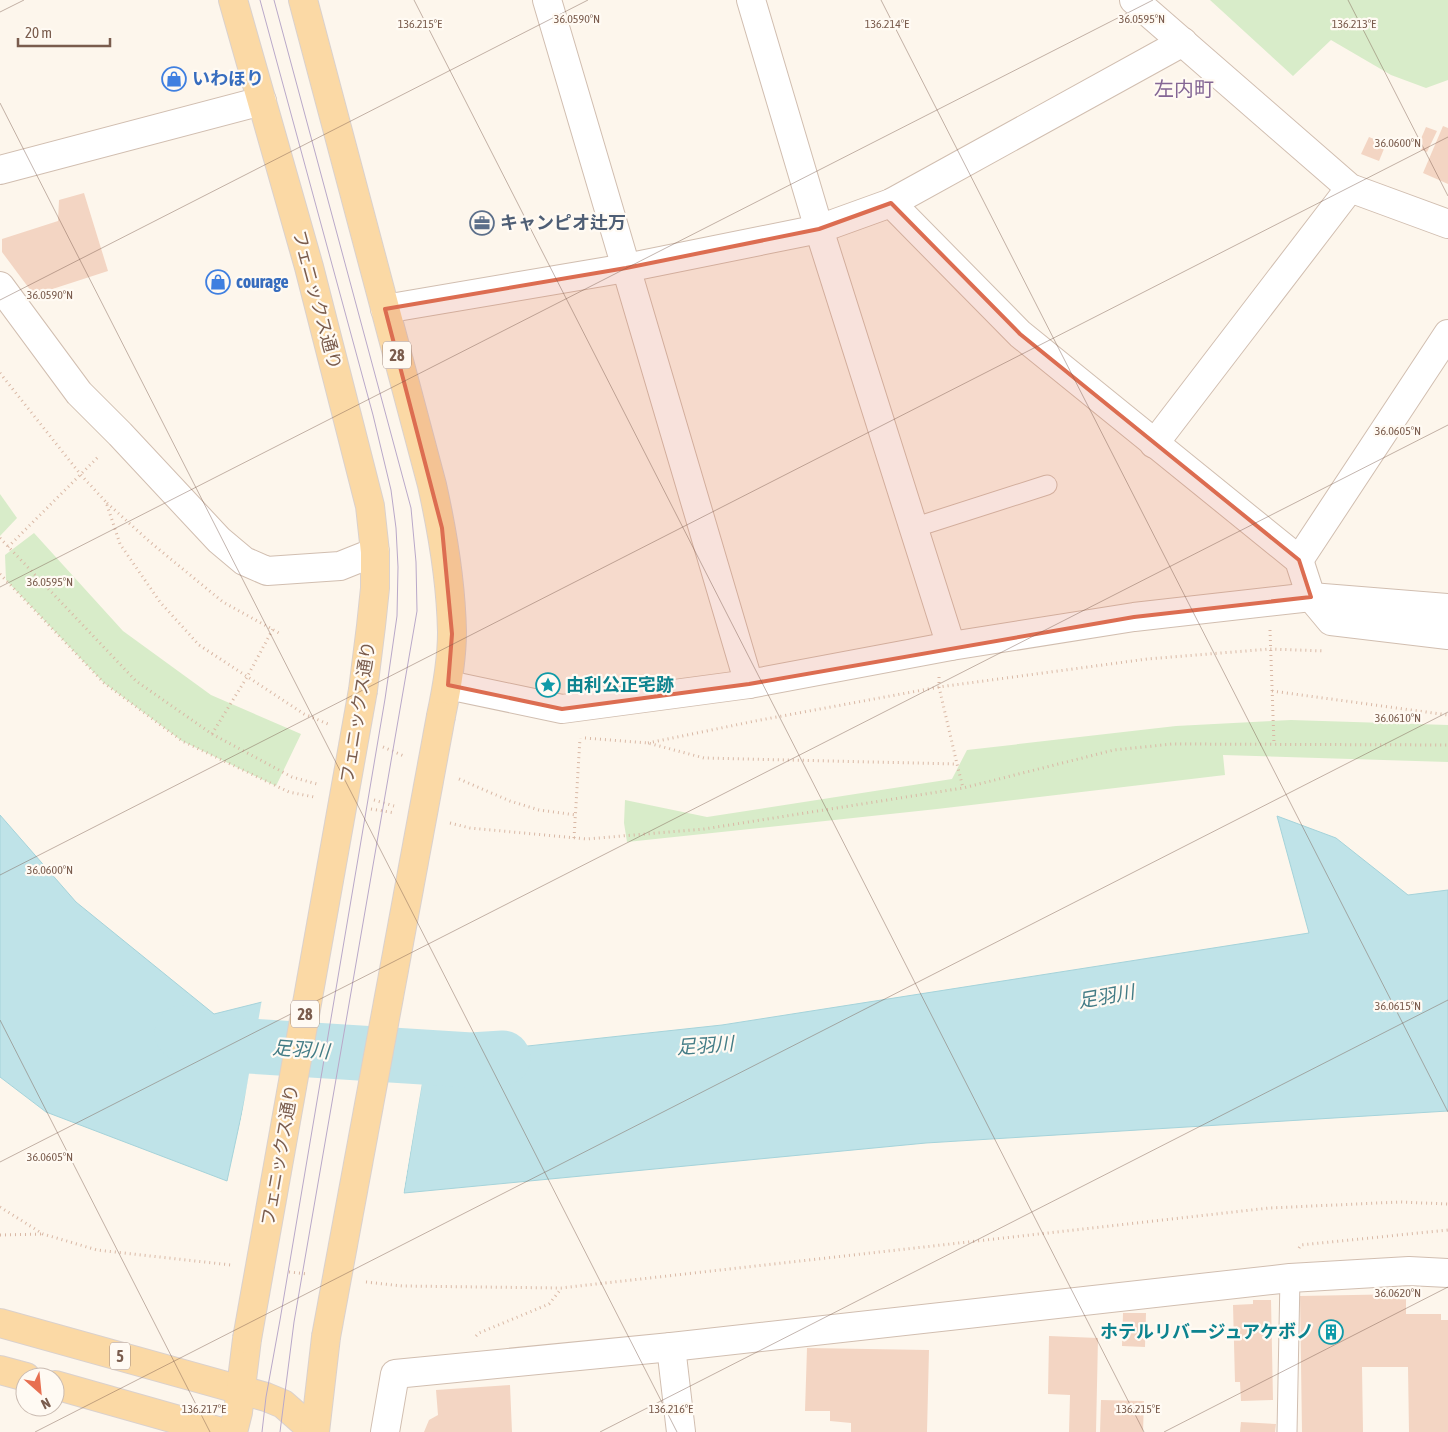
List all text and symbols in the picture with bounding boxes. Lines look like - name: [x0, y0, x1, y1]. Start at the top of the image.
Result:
- text: 36.0590°N: [554, 12, 600, 26]
- text: 36.0595°N: [1119, 12, 1165, 26]
- scale bar: [18, 15, 110, 47]
- text: 136.215°E: [398, 17, 442, 31]
- text: 136.214°E: [865, 17, 909, 31]
- text: 136.213°E: [1332, 17, 1376, 31]
- text: 20 m: [25, 24, 52, 41]
- shop icon: いわほり: [161, 66, 187, 92]
- place label: いわほり: [192, 68, 264, 89]
- district label: 左内町: [1154, 77, 1214, 100]
- text: 36.0600°N: [1375, 136, 1421, 150]
- office icon: キャンピオ辻万: [469, 210, 495, 236]
- place label: キャンピオ辻万: [500, 212, 626, 233]
- street label: フェニックス通り: [289, 228, 346, 372]
- shop icon: courage: [205, 269, 231, 295]
- place label: courage: [236, 271, 289, 292]
- text: 36.0590°N: [27, 288, 73, 302]
- road number: 28: [383, 342, 411, 368]
- text: 36.0605°N: [1375, 424, 1421, 438]
- text: 36.0595°N: [27, 575, 73, 589]
- street label: フェニックス通り: [336, 639, 379, 784]
- place icon: 由利公正宅跡: [535, 672, 561, 698]
- place label: 由利公正宅跡: [566, 674, 674, 695]
- text: 36.0610°N: [1375, 711, 1421, 725]
- text: 36.0600°N: [27, 863, 73, 877]
- water label: 足羽川: [1076, 980, 1138, 1012]
- text: 36.0615°N: [1375, 999, 1421, 1013]
- road number: 28: [291, 1001, 319, 1028]
- water label: 足羽川: [676, 1032, 736, 1058]
- water label: 足羽川: [272, 1036, 332, 1062]
- street label: フェニックス通り: [257, 1082, 302, 1227]
- text: 36.0605°N: [27, 1150, 73, 1164]
- text: 36.0620°N: [1375, 1286, 1421, 1300]
- building icon: ホテルリバージュアケボノ: [1318, 1319, 1344, 1345]
- place label: ホテルリバージュアケボノ: [1100, 1321, 1314, 1342]
- road number: 5: [110, 1342, 130, 1370]
- north arrow: [15, 1367, 65, 1417]
- text: N: [39, 1395, 53, 1413]
- text: 136.217°E: [182, 1402, 226, 1416]
- text: 136.216°E: [649, 1402, 693, 1416]
- text: 136.215°E: [1116, 1402, 1160, 1416]

